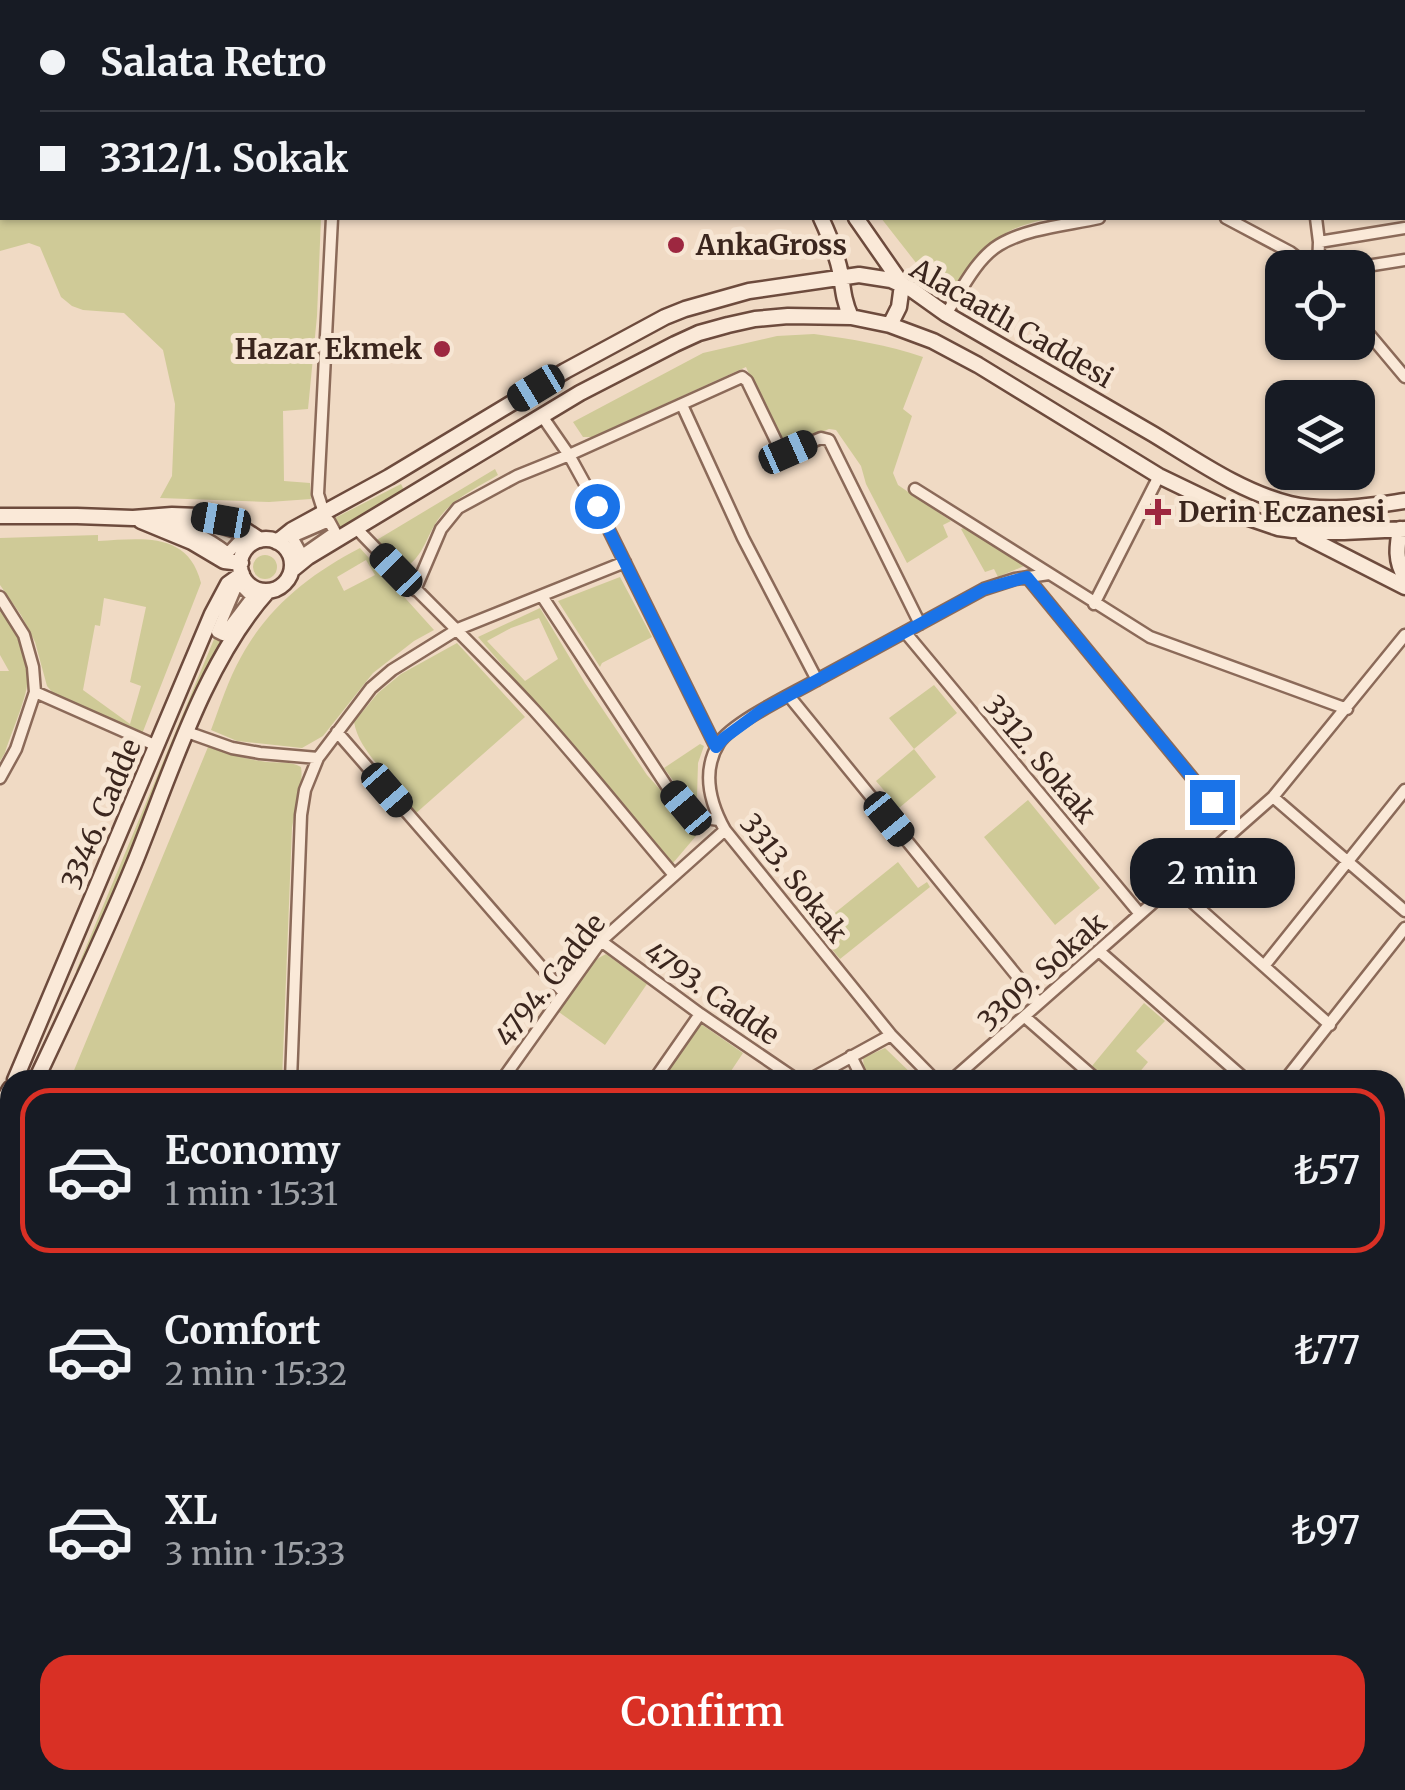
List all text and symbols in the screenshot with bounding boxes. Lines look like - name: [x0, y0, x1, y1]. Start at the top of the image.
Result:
- text: Salata Retro: [100, 39, 326, 86]
- text: 3312/1. Sokak: [100, 135, 348, 182]
- place label: AnkaGross: [695, 227, 847, 263]
- marker: AnkaGross: [665, 234, 687, 256]
- street label: Alacaatlı Caddesi: [903, 250, 1120, 396]
- map controls: [1265, 250, 1375, 490]
- button: locate: [1265, 250, 1375, 360]
- place label: Hazar Ekmek: [234, 331, 423, 367]
- marker: Hazar Ekmek: [431, 338, 453, 360]
- car: [503, 360, 569, 416]
- button: layers: [1265, 380, 1375, 490]
- car: [754, 426, 822, 478]
- route start: [575, 484, 620, 529]
- place label: Derin Eczanesi: [1178, 494, 1385, 530]
- car: [189, 500, 253, 540]
- marker: Derin Eczanesi: [1147, 501, 1169, 523]
- car: [364, 538, 428, 602]
- street label: 3312. Sokak: [976, 688, 1104, 830]
- street label: 3346. Cadde: [53, 733, 149, 895]
- car: [356, 758, 418, 822]
- car: [655, 775, 717, 841]
- route end: [1190, 780, 1235, 825]
- car: [858, 786, 920, 852]
- street label: 3313. Sokak: [733, 806, 856, 950]
- callout: 2 min: [1130, 837, 1294, 907]
- text: 2 min: [1167, 853, 1258, 893]
- street label: 3309. Sokak: [970, 905, 1114, 1039]
- street label: 4794. Cadde: [487, 906, 613, 1054]
- street label: 4793. Cadde: [637, 933, 787, 1053]
- icon: car: [45, 1126, 135, 1216]
- text: Economy: [165, 1127, 340, 1174]
- text: ₺57: [1293, 1147, 1360, 1194]
- text: 1 min · 15:31: [165, 1174, 338, 1214]
- icon: car: [45, 1306, 135, 1396]
- text: Comfort: [165, 1307, 321, 1354]
- text: ₺77: [1294, 1327, 1360, 1374]
- text: 2 min · 15:32: [165, 1354, 347, 1394]
- icon: car: [45, 1486, 135, 1576]
- text: XL: [165, 1487, 217, 1534]
- text: ₺97: [1291, 1507, 1360, 1554]
- text: 3 min · 15:33: [165, 1534, 345, 1574]
- button: Confirm: [40, 1655, 1365, 1770]

